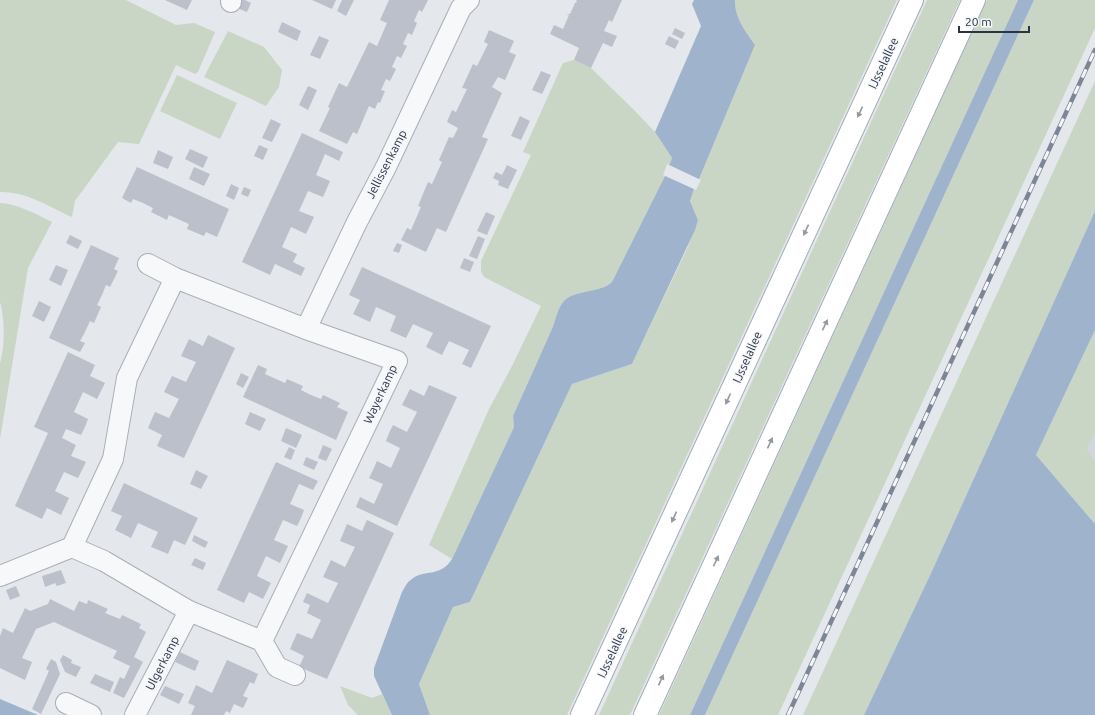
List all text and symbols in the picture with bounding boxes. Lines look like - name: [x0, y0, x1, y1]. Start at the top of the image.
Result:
- scale bar: [959, 8, 1029, 34]
- text: 20 m: [965, 15, 992, 28]
- street label: IJsselallee: [866, 35, 900, 91]
- one-way arrow: [857, 106, 863, 117]
- street label: Jellissenkamp: [363, 128, 409, 200]
- one-way arrow: [802, 224, 808, 236]
- one-way arrow: [822, 320, 828, 331]
- street label: IJsselallee: [730, 329, 764, 385]
- street label: Wayerkamp: [361, 362, 399, 426]
- one-way arrow: [725, 393, 731, 404]
- one-way arrow: [767, 438, 773, 449]
- one-way arrow: [671, 511, 677, 522]
- one-way arrow: [713, 556, 719, 567]
- street label: IJsselallee: [595, 624, 629, 680]
- street label: Ulgerkamp: [143, 634, 181, 692]
- one-way arrow: [658, 674, 664, 685]

